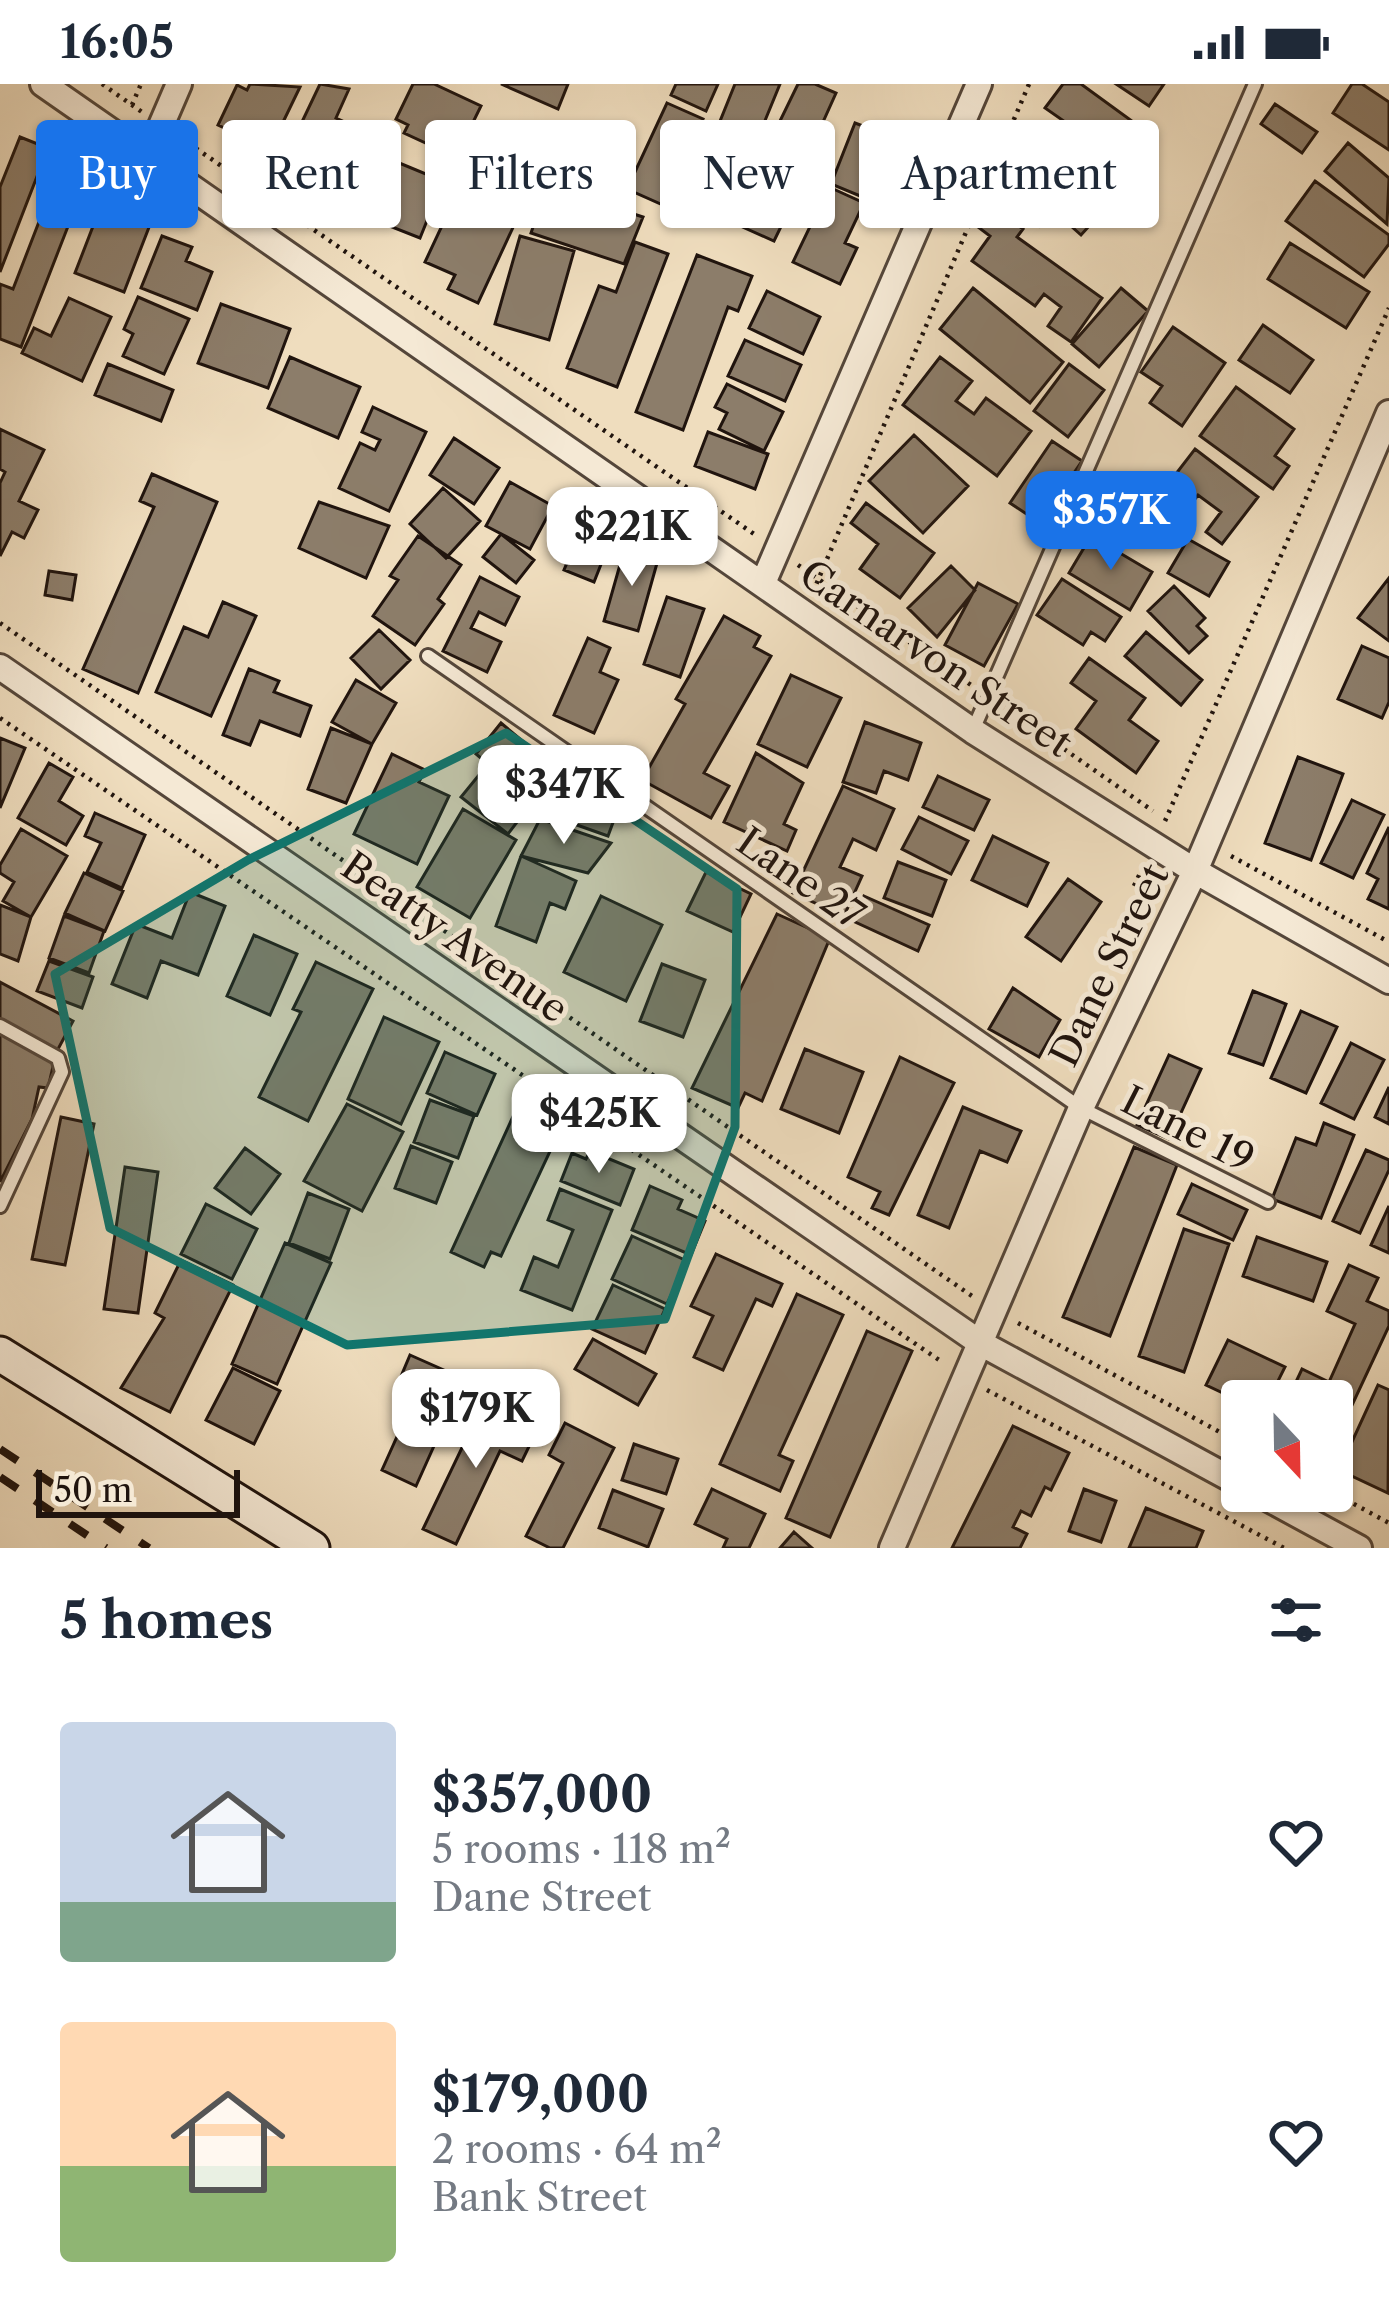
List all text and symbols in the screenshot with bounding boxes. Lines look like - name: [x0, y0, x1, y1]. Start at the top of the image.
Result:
- text: 16:05: [60, 14, 174, 70]
- chip: Buy: [36, 120, 198, 228]
- chip: Rent: [222, 120, 401, 228]
- chip: Filters: [425, 120, 636, 228]
- chip: New: [660, 120, 835, 228]
- chip: Apartment: [859, 120, 1159, 228]
- pin: $357K: [1027, 471, 1195, 573]
- text: $357K: [1053, 486, 1169, 534]
- pin: $221K: [548, 487, 716, 589]
- text: $221K: [574, 502, 690, 550]
- street label: Carnarvon Street: [791, 549, 1081, 767]
- pin: $347K: [480, 745, 648, 847]
- text: $347K: [505, 760, 623, 808]
- street label: Lane 27: [728, 817, 874, 939]
- street label: Beatty Avenue: [333, 841, 577, 1033]
- street label: Dane Street: [1039, 856, 1179, 1074]
- pin: $425K: [515, 1074, 683, 1176]
- street label: Lane 19: [1114, 1075, 1262, 1183]
- text: $425K: [539, 1089, 659, 1137]
- pin: $179K: [392, 1369, 560, 1471]
- north arrow: [1221, 1380, 1353, 1512]
- map controls: [1221, 1380, 1353, 1512]
- text: $179K: [419, 1384, 533, 1432]
- scale bar: [36, 1464, 240, 1517]
- text: 50 m: [54, 1470, 132, 1511]
- icon: filters: [1263, 1587, 1329, 1653]
- text: 5 homes: [60, 1589, 273, 1651]
- text: $357,000: [432, 1763, 652, 1825]
- icon: home: [156, 1770, 300, 1914]
- icon: heart: [1263, 1809, 1329, 1875]
- text: 5 rooms · 118 m²: [432, 1825, 731, 1873]
- text: Dane Street: [432, 1873, 651, 1921]
- text: $179,000: [432, 2063, 649, 2125]
- icon: home: [156, 2070, 300, 2214]
- icon: heart: [1263, 2109, 1329, 2175]
- text: 2 rooms · 64 m²: [432, 2125, 722, 2173]
- text: Bank Street: [432, 2173, 647, 2221]

